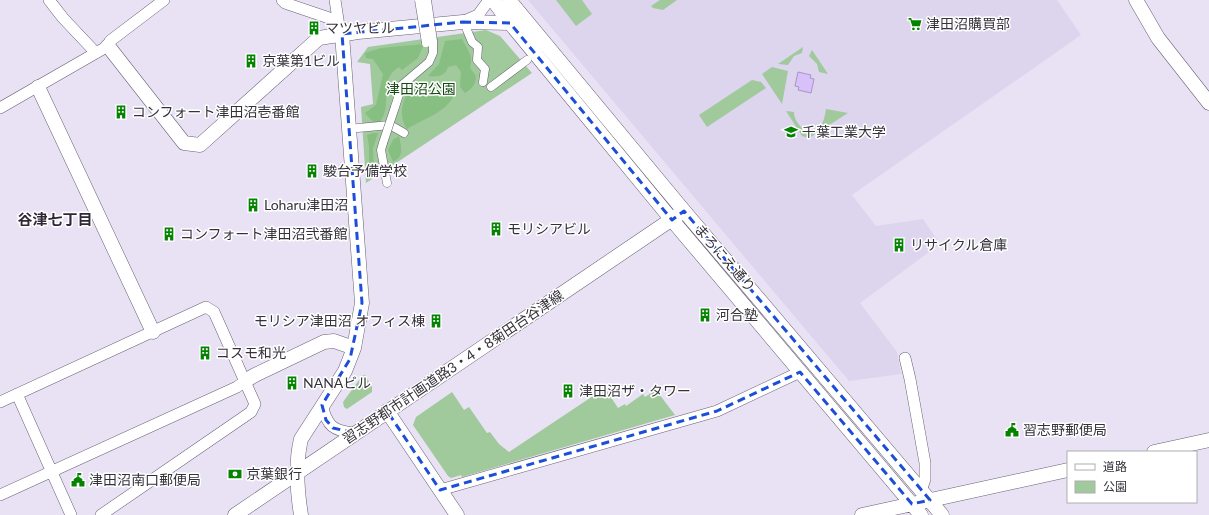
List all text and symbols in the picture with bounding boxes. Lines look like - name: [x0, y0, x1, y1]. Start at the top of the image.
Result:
- place label: 津田沼購買部: [926, 15, 1010, 32]
- supermarket icon: 津田沼購買部: [907, 16, 923, 32]
- place label: マツヤビル: [325, 19, 395, 36]
- building icon: マツヤビル: [306, 20, 322, 36]
- place label: 京葉第1ビル: [262, 52, 340, 69]
- building icon: 京葉第1ビル: [243, 53, 259, 69]
- park label: 津田沼公園: [386, 80, 456, 97]
- place label: コンフォート津田沼壱番館: [132, 103, 300, 120]
- building icon: コンフォート津田沼壱番館: [113, 104, 129, 120]
- place label: 千葉工業大学: [802, 123, 886, 140]
- school or university icon: 千葉工業大学: [783, 124, 799, 140]
- place label: 駿台予備学校: [323, 162, 407, 179]
- building icon: 駿台予備学校: [304, 163, 320, 179]
- place label: Loharu津田沼: [264, 196, 348, 213]
- building icon: Loharu津田沼: [245, 197, 261, 213]
- district label: 谷津七丁目: [17, 210, 93, 228]
- place label: モリシアビル: [507, 220, 591, 237]
- street label: まろにえ通り: [691, 220, 759, 295]
- building icon: モリシアビル: [488, 221, 504, 237]
- place label: コンフォート津田沼弐番館: [180, 225, 348, 242]
- building icon: コンフォート津田沼弐番館: [161, 226, 177, 242]
- place label: リサイクル倉庫: [910, 236, 1007, 253]
- building icon: リサイクル倉庫: [891, 237, 907, 253]
- street label: 習志野都市計画道路3・4・8菊田台谷津線: [339, 286, 566, 447]
- place label: 河合塾: [716, 306, 758, 323]
- building icon: 河合塾: [697, 307, 713, 323]
- place label: モリシア津田沼 オフィス棟: [254, 312, 425, 329]
- building icon: モリシア津田沼 オフィス棟: [428, 313, 444, 329]
- place label: コスモ和光: [216, 344, 286, 361]
- building icon: コスモ和光: [197, 345, 213, 361]
- place label: NANAビル: [303, 374, 371, 391]
- building icon: NANAビル: [284, 375, 300, 391]
- place label: 津田沼ザ・タワー: [579, 382, 691, 399]
- building icon: 津田沼ザ・タワー: [560, 383, 576, 399]
- place label: 習志野郵便局: [1023, 421, 1107, 438]
- public building icon: 習志野郵便局: [1004, 422, 1020, 438]
- legend: [1067, 451, 1197, 503]
- text: 道路: [1103, 459, 1127, 474]
- place label: 京葉銀行: [246, 465, 302, 482]
- bank icon: 京葉銀行: [227, 466, 243, 482]
- place label: 津田沼南口郵便局: [89, 471, 201, 488]
- public building icon: 津田沼南口郵便局: [70, 472, 86, 488]
- text: 公園: [1103, 479, 1127, 494]

